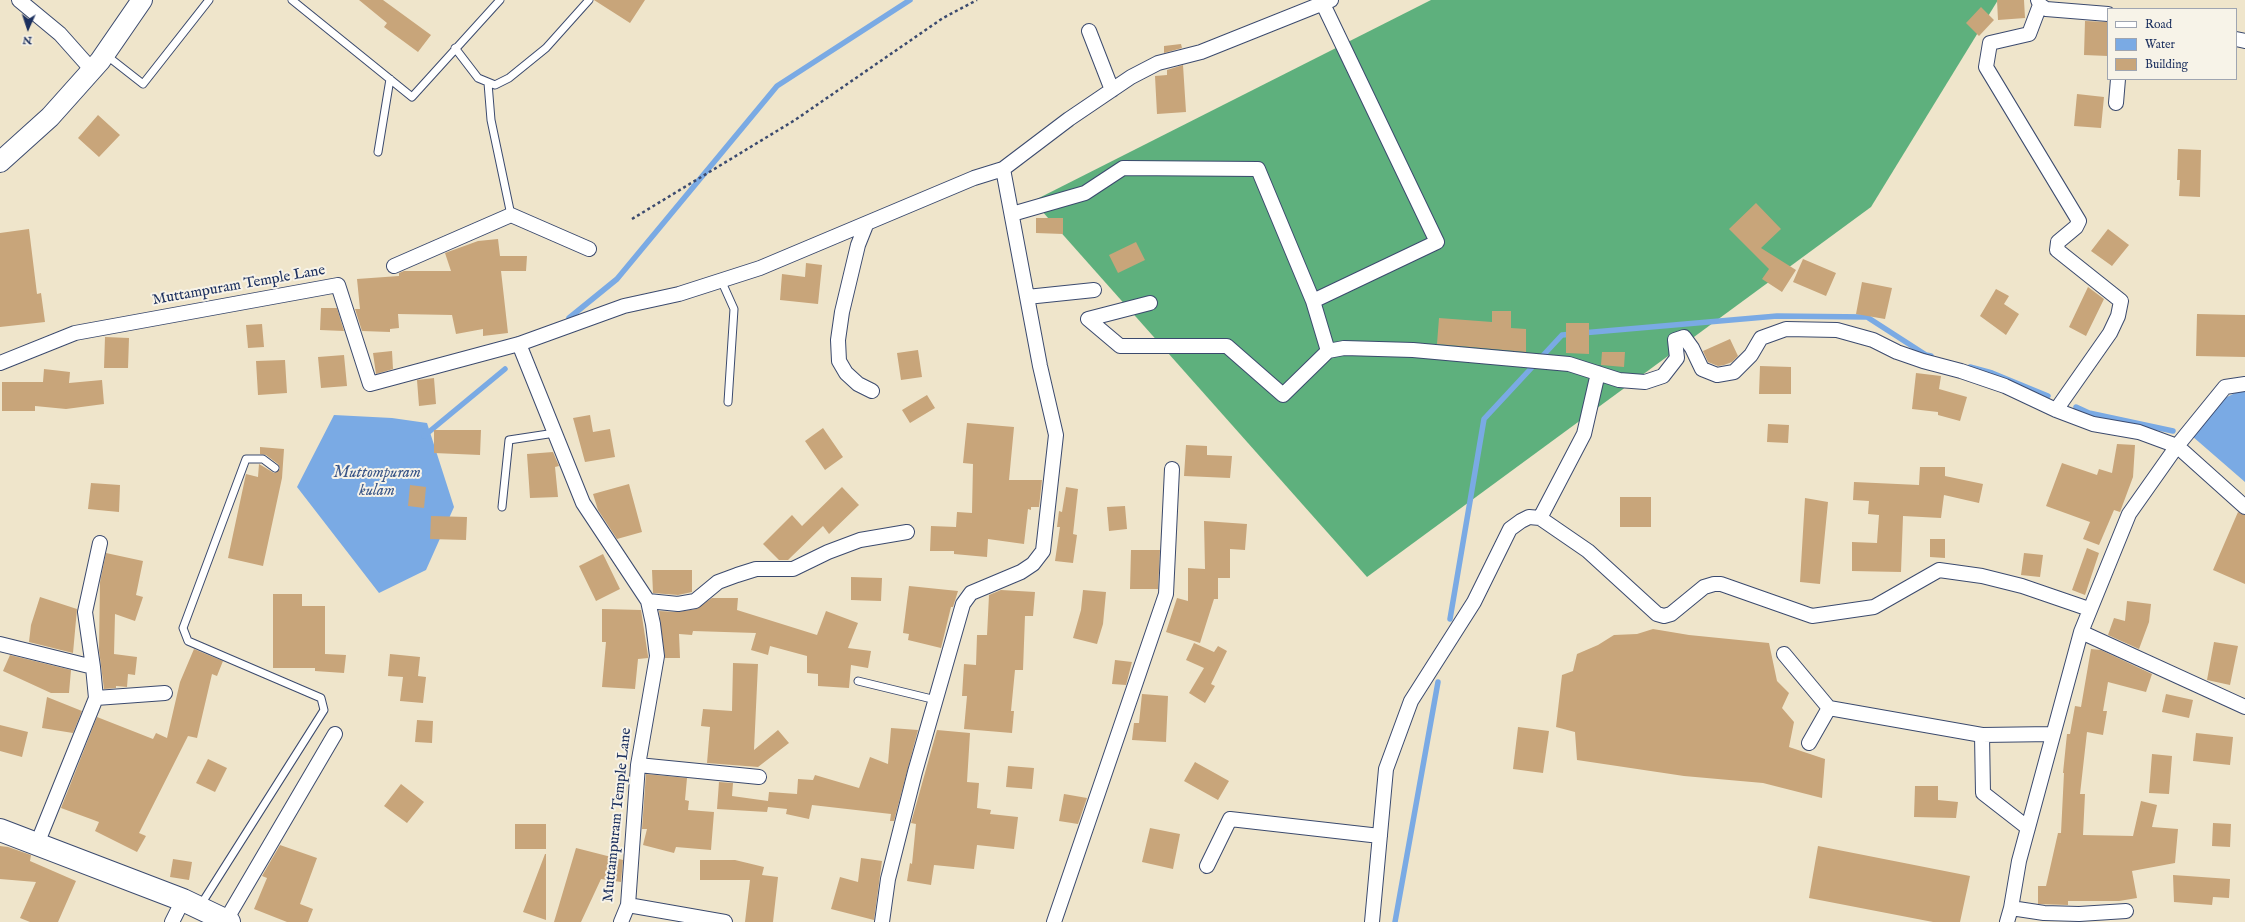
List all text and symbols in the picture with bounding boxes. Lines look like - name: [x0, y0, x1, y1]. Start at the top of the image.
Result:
- north arrow: [8, 8, 48, 48]
- legend: [2107, 8, 2237, 80]
- text: Road: [2145, 17, 2172, 32]
- text: N: [22, 33, 32, 47]
- text: Water: [2145, 37, 2175, 52]
- text: Building: [2145, 57, 2188, 72]
- street label: Muttampuram Temple Lane: [151, 262, 327, 310]
- water label: Muttompuram kulam: [333, 464, 421, 502]
- street label: Muttampuram Temple Lane: [600, 727, 636, 903]

